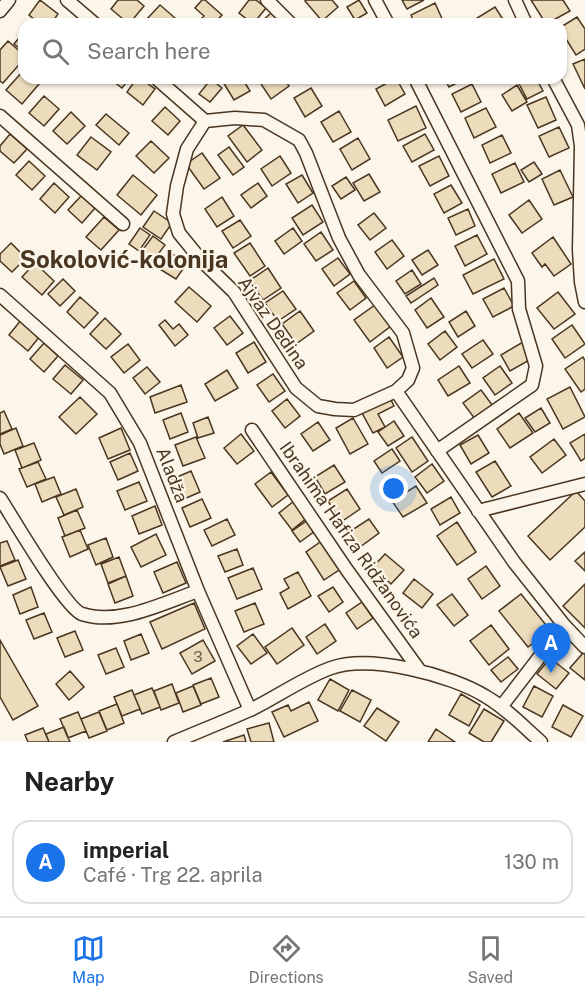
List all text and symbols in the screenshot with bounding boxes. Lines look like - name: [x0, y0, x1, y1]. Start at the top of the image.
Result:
- search box: [18, 18, 567, 84]
- icon: search: [39, 35, 72, 68]
- text: Search here: [87, 38, 211, 64]
- district label: Sokolović-kolonija: [20, 245, 228, 273]
- street label: Ajvaz Dedina: [234, 273, 313, 373]
- street label: Ibrahima Hafiza Ridžanovića: [275, 438, 427, 642]
- street label: Aladža: [152, 444, 193, 505]
- your location: [379, 474, 408, 503]
- pin: A: [532, 624, 570, 673]
- house number: 3: [193, 648, 203, 665]
- text: Nearby: [24, 766, 114, 797]
- text: imperial: [83, 837, 169, 863]
- text: A: [38, 850, 53, 874]
- text: 130 m: [504, 850, 559, 874]
- text: Café · Trg 22. aprila: [83, 863, 263, 887]
- tab: Map: [72, 932, 105, 987]
- tab: Directions: [249, 932, 324, 987]
- tab: Saved: [467, 932, 513, 987]

